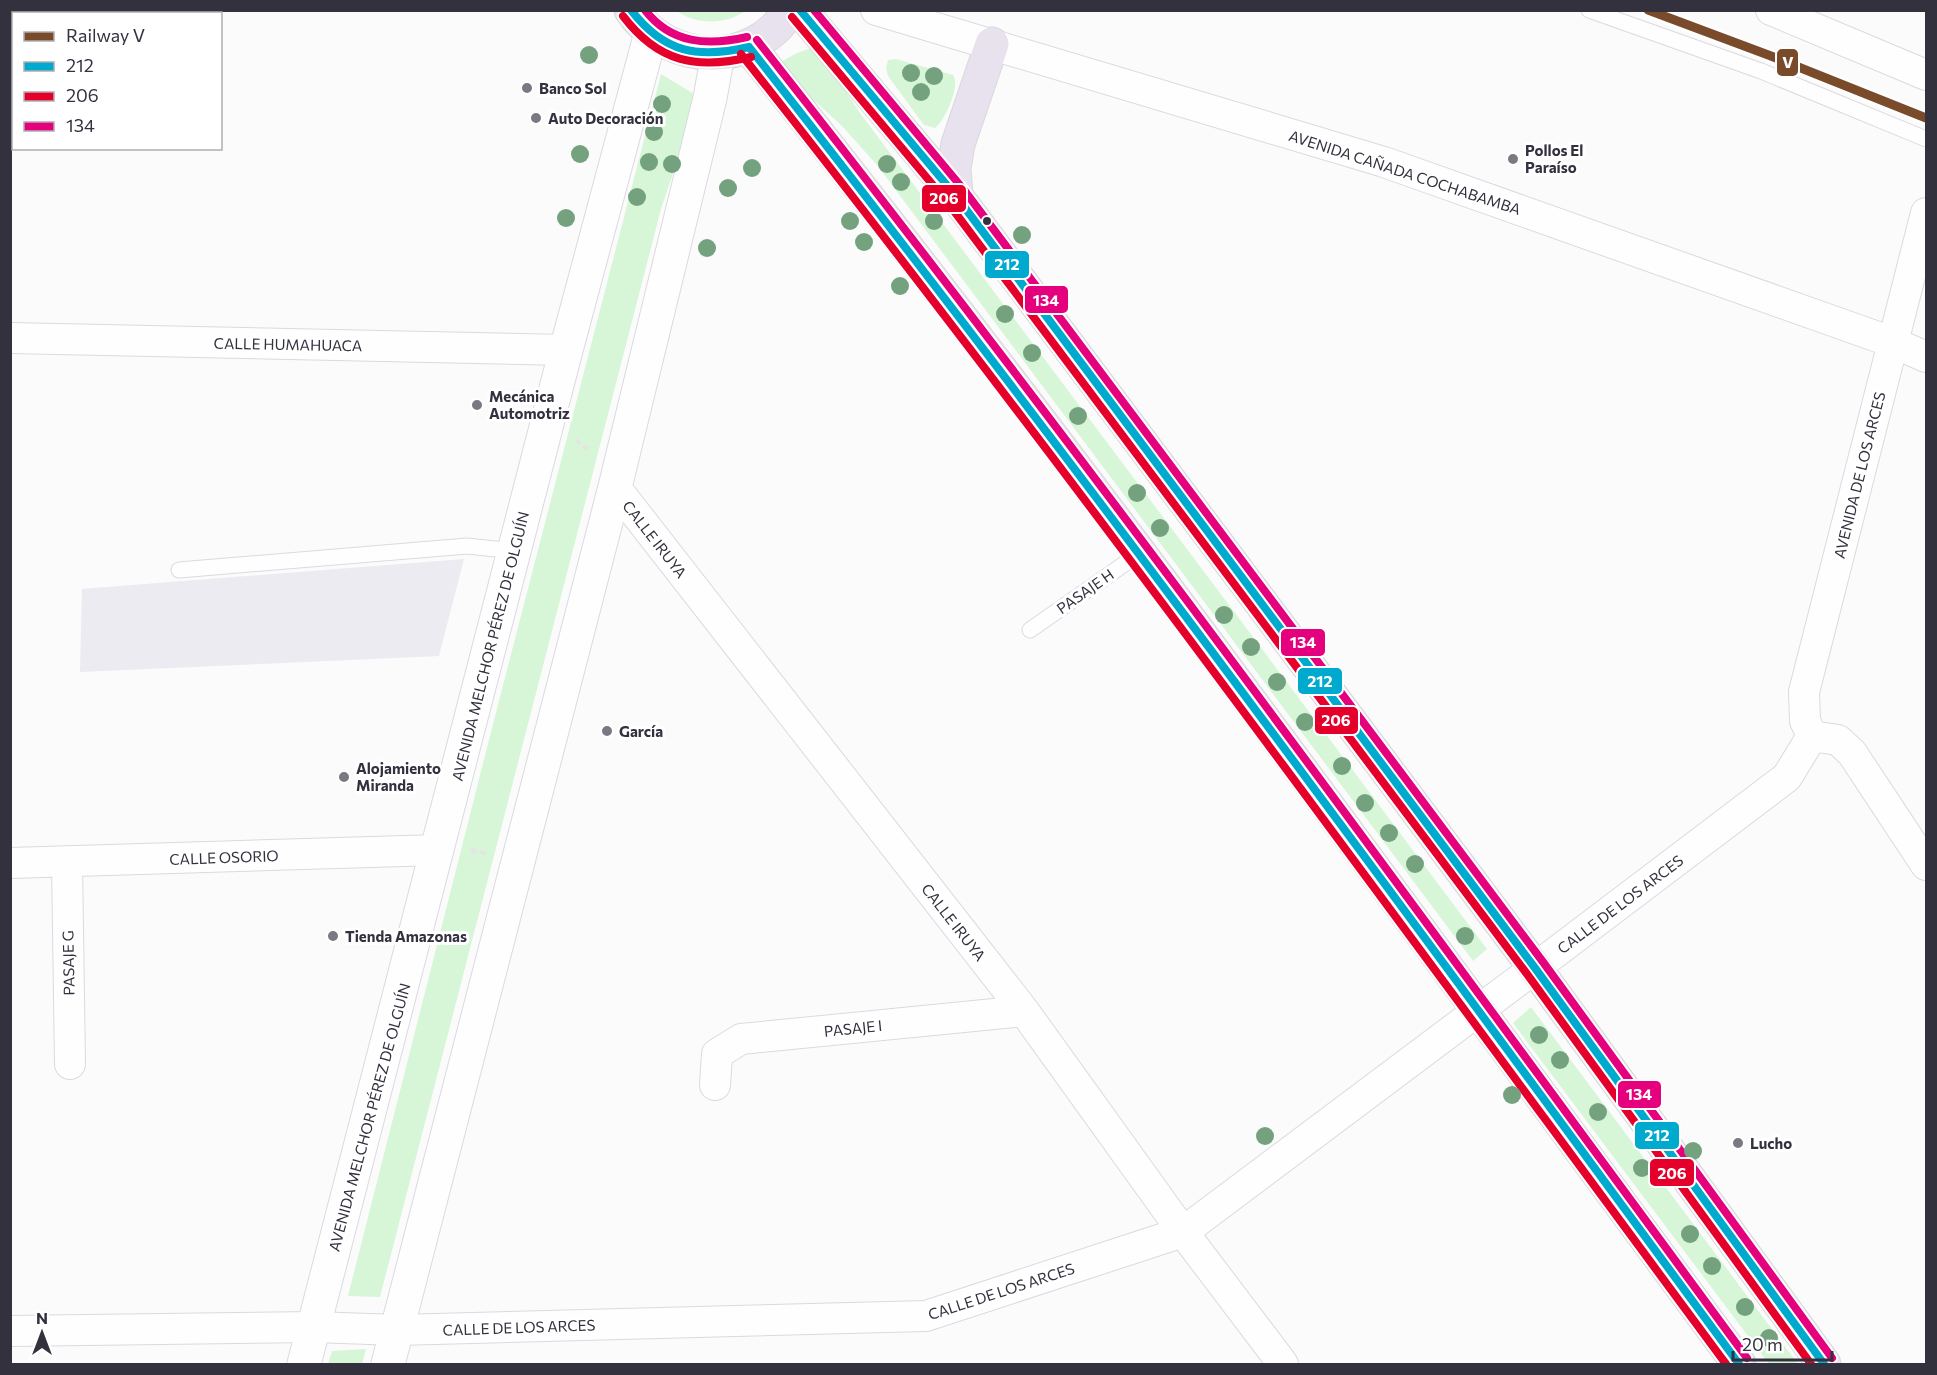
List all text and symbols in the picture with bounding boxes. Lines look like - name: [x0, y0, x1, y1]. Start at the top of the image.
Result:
- legend: [12, 12, 222, 150]
- text: Railway V: [66, 24, 145, 46]
- line badge: V: [1776, 48, 1799, 77]
- text: V: [1782, 52, 1794, 71]
- text: 212: [66, 54, 94, 76]
- place label: Banco Sol: [539, 79, 607, 97]
- marker: Banco Sol: [520, 81, 534, 95]
- text: 206: [66, 84, 99, 106]
- place label: Auto Decoración: [548, 109, 663, 127]
- marker: Auto Decoración: [529, 111, 543, 125]
- text: 134: [66, 114, 95, 136]
- street label: AVENIDA CAÑADA COCHABAMBA: [1287, 126, 1523, 218]
- place label: Pollos El Paraíso: [1525, 141, 1583, 176]
- marker: Pollos El Paraíso: [1506, 152, 1520, 166]
- line badge: 206: [921, 184, 967, 213]
- text: 206: [929, 188, 959, 207]
- unlabelled marker: [981, 215, 993, 227]
- line badge: 212: [984, 250, 1030, 279]
- text: 212: [994, 254, 1020, 273]
- line badge: 134: [1024, 285, 1069, 314]
- text: 134: [1033, 290, 1059, 309]
- street label: CALLE HUMAHUACA: [214, 334, 362, 354]
- place label: Mecánica Automotriz: [489, 387, 570, 422]
- street label: AVENIDA DE LOS ARCES: [1830, 390, 1888, 560]
- marker: Mecánica Automotriz: [470, 398, 484, 412]
- street label: CALLE IRUYA: [619, 497, 691, 581]
- street label: AVENIDA MELCHOR PÉREZ DE OLGUÍN: [447, 509, 532, 783]
- street label: PASAJE H: [1053, 565, 1117, 617]
- line badge: 134: [1280, 628, 1326, 657]
- text: 134: [1290, 632, 1316, 651]
- line badge: 212: [1297, 667, 1343, 695]
- text: 212: [1307, 671, 1333, 690]
- line badge: 206: [1314, 706, 1359, 735]
- text: 206: [1321, 710, 1351, 729]
- place label: García: [619, 722, 663, 740]
- marker: García: [600, 724, 614, 738]
- place label: Alojamiento Miranda: [356, 759, 441, 794]
- marker: Alojamiento Miranda: [337, 770, 351, 784]
- street label: CALLE OSORIO: [169, 846, 279, 868]
- street label: CALLE DE LOS ARCES: [1554, 851, 1687, 957]
- street label: CALLE IRUYA: [918, 880, 990, 964]
- place label: Tienda Amazonas: [345, 927, 467, 945]
- marker: Tienda Amazonas: [326, 929, 340, 943]
- street label: PASAJE G: [58, 930, 78, 996]
- street label: AVENIDA MELCHOR PÉREZ DE OLGUÍN: [323, 981, 414, 1253]
- street label: PASAJE I: [823, 1016, 883, 1040]
- line badge: 134: [1617, 1080, 1662, 1109]
- text: 134: [1626, 1084, 1652, 1103]
- line badge: 212: [1634, 1121, 1680, 1150]
- text: 212: [1644, 1125, 1670, 1144]
- place label: Lucho: [1750, 1134, 1792, 1152]
- marker: Lucho: [1731, 1136, 1745, 1150]
- line badge: 206: [1649, 1158, 1695, 1187]
- text: 206: [1657, 1163, 1687, 1182]
- street label: CALLE DE LOS ARCES: [926, 1259, 1077, 1323]
- north arrow: [12, 1303, 72, 1363]
- text: N: [36, 1308, 48, 1327]
- street label: CALLE DE LOS ARCES: [442, 1315, 596, 1339]
- scale bar: [1733, 1324, 1832, 1362]
- text: 20 m: [1742, 1333, 1783, 1355]

